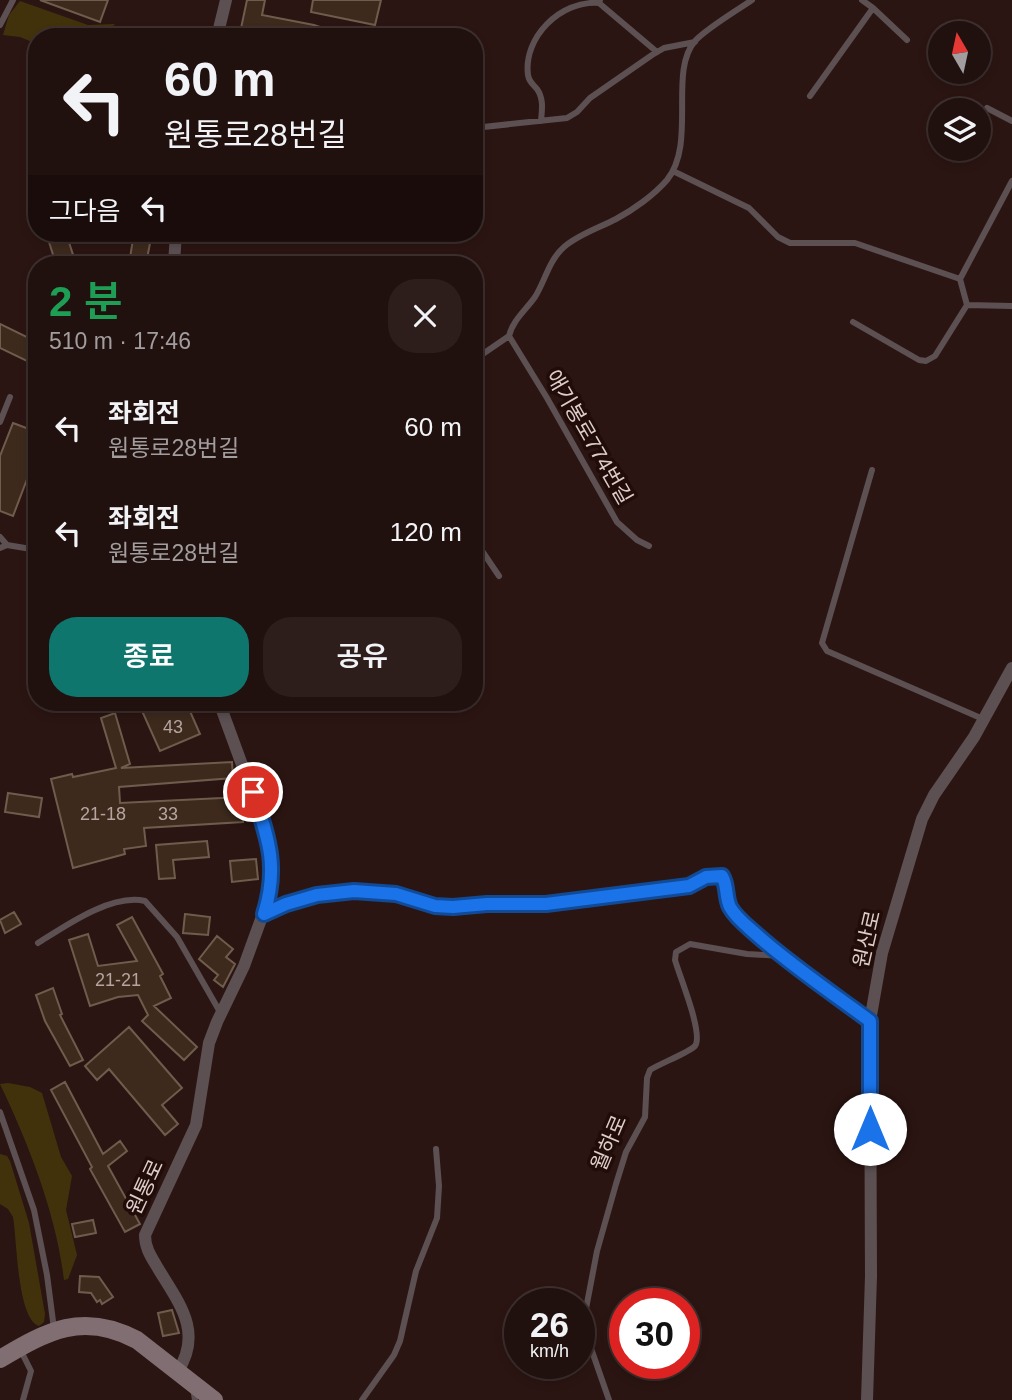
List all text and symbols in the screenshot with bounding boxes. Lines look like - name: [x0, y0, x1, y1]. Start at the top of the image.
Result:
- north arrow: [928, 21, 990, 84]
- map controls: [928, 21, 991, 161]
- text: 60 m: [164, 52, 276, 106]
- icon: left: [49, 56, 140, 147]
- button: layers: [928, 98, 991, 161]
- text: 원통로28번길: [164, 117, 347, 153]
- icon: left: [135, 189, 173, 227]
- text: 그다음: [49, 196, 121, 226]
- text: 2 분: [49, 278, 123, 325]
- button: close: [388, 279, 462, 353]
- text: 510 m · 17:46: [49, 328, 191, 354]
- street label: 애기봉로774번길: [542, 366, 637, 508]
- text: 좌회전: [108, 398, 180, 428]
- icon: left: [49, 409, 87, 447]
- text: 60 m: [404, 412, 462, 442]
- text: 원통로28번길: [108, 435, 239, 461]
- text: 좌회전: [108, 503, 180, 533]
- icon: left: [49, 514, 87, 552]
- text: 120 m: [390, 517, 462, 547]
- text: 원통로28번길: [108, 540, 239, 566]
- button: 종료: [49, 617, 249, 697]
- button: 공유: [263, 617, 462, 697]
- house number: 43: [163, 717, 183, 737]
- pin: [223, 762, 283, 822]
- icon: arrive: [234, 773, 272, 811]
- house number: 21-18: [80, 804, 126, 824]
- house number: 33: [158, 804, 178, 824]
- street label: 원산로: [849, 908, 884, 970]
- house number: 21-21: [95, 970, 141, 990]
- position arrow: [833, 1092, 907, 1166]
- street label: 월하로: [587, 1112, 630, 1174]
- street label: 원통로: [122, 1156, 167, 1218]
- speed limit sign: 30: [609, 1288, 700, 1379]
- text: 26: [530, 1305, 569, 1344]
- text: km/h: [530, 1341, 569, 1361]

